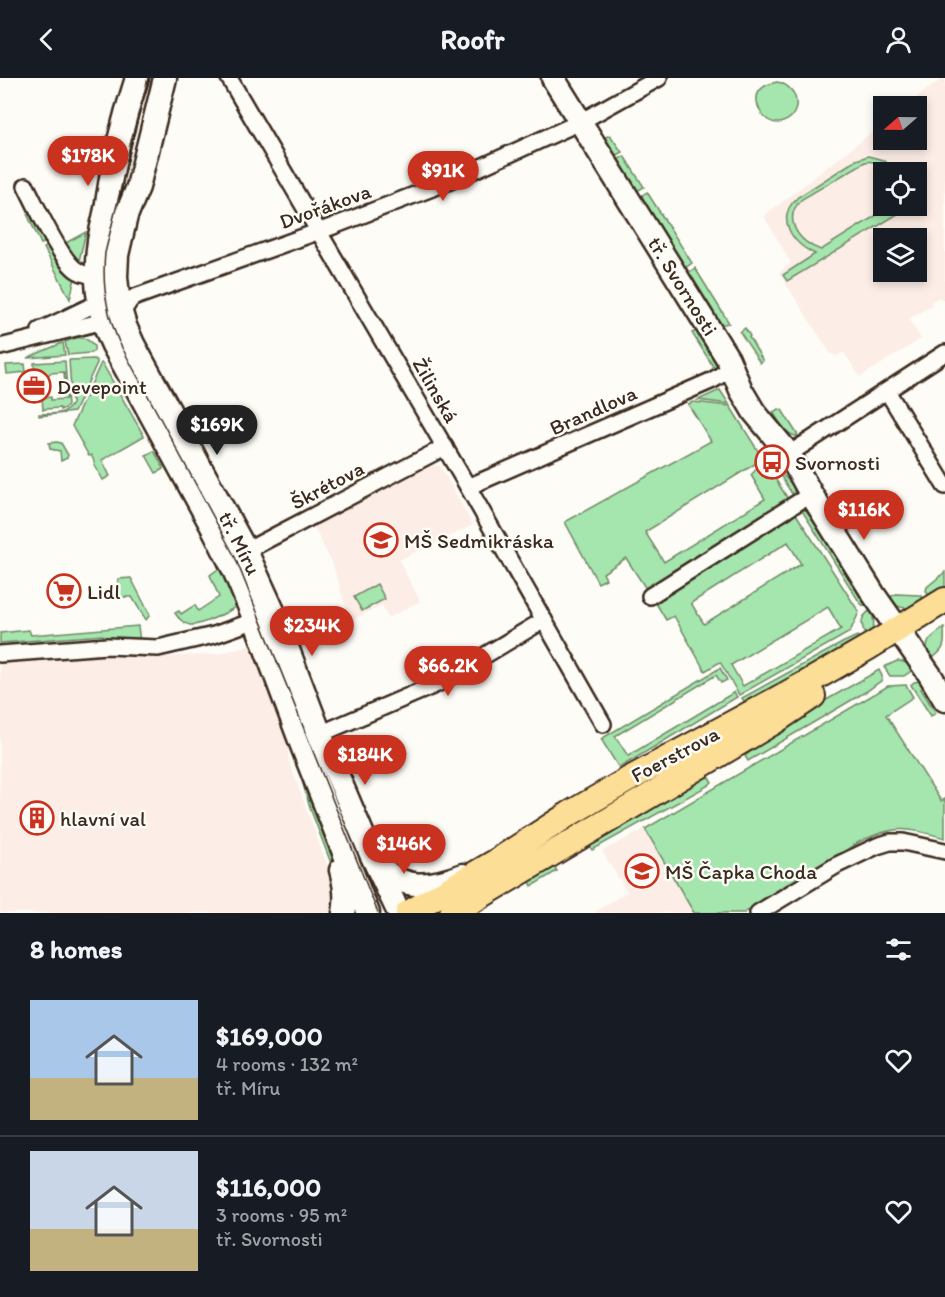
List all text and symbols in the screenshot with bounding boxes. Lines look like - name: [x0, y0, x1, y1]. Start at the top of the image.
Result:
- icon: back: [30, 23, 63, 56]
- text: Roofr: [440, 23, 505, 56]
- icon: person: [882, 23, 915, 56]
- north arrow: [873, 96, 927, 150]
- map controls: [873, 96, 927, 282]
- pin: $178K: [46, 136, 130, 187]
- text: $178K: [61, 143, 115, 167]
- pin: $91K: [407, 151, 479, 202]
- text: $91K: [422, 158, 464, 182]
- button: locate: [873, 162, 927, 216]
- street label: Dvořákova: [276, 178, 374, 234]
- button: layers: [873, 228, 927, 282]
- street label: tř. Svornosti: [643, 232, 723, 340]
- street label: Žilinská: [407, 353, 465, 427]
- office icon: Devepoint: [16, 368, 52, 404]
- place label: Devepoint: [57, 374, 147, 399]
- street label: Brandlova: [546, 380, 641, 440]
- pin: $169K: [175, 405, 259, 456]
- text: $169K: [190, 412, 244, 436]
- bus stop icon: Svornosti: [754, 444, 790, 480]
- place label: Svornosti: [795, 450, 880, 475]
- street label: Škrétova: [286, 455, 368, 515]
- pin: $116K: [822, 490, 906, 541]
- text: $116K: [838, 497, 890, 521]
- street label: tř. Míru: [214, 507, 267, 579]
- school or university icon: MŠ Sedmikráska: [363, 522, 399, 558]
- place label: MŠ Sedmikráska: [404, 528, 554, 553]
- supermarket icon: Lidl: [46, 573, 82, 609]
- place label: Lidl: [87, 579, 121, 604]
- pin: $234K: [270, 606, 354, 657]
- text: $234K: [284, 613, 340, 637]
- pin: $66.2K: [399, 646, 497, 697]
- text: $66.2K: [418, 653, 478, 677]
- street label: Foerstrova: [627, 720, 723, 788]
- pin: $184K: [323, 735, 407, 786]
- text: $184K: [337, 742, 393, 766]
- building icon: hlavní val: [19, 800, 55, 836]
- place label: hlavní val: [60, 806, 146, 831]
- pin: $146K: [362, 824, 446, 875]
- text: $146K: [377, 831, 431, 855]
- school or university icon: MŠ Čapka Choda: [624, 853, 660, 889]
- place label: MŠ Čapka Choda: [665, 859, 817, 884]
- text: 8 homes: [30, 933, 122, 965]
- icon: filters: [882, 933, 915, 966]
- text: $169,000: [216, 1020, 323, 1052]
- icon: home: [78, 1024, 150, 1096]
- icon: heart: [882, 1044, 915, 1077]
- text: 4 rooms · 132 m²: [216, 1052, 358, 1076]
- text: tř. Míru: [216, 1076, 280, 1100]
- text: $116,000: [216, 1171, 321, 1203]
- icon: home: [78, 1175, 150, 1247]
- icon: heart: [882, 1195, 915, 1228]
- text: 3 rooms · 95 m²: [216, 1203, 347, 1227]
- text: tř. Svornosti: [216, 1227, 323, 1251]

